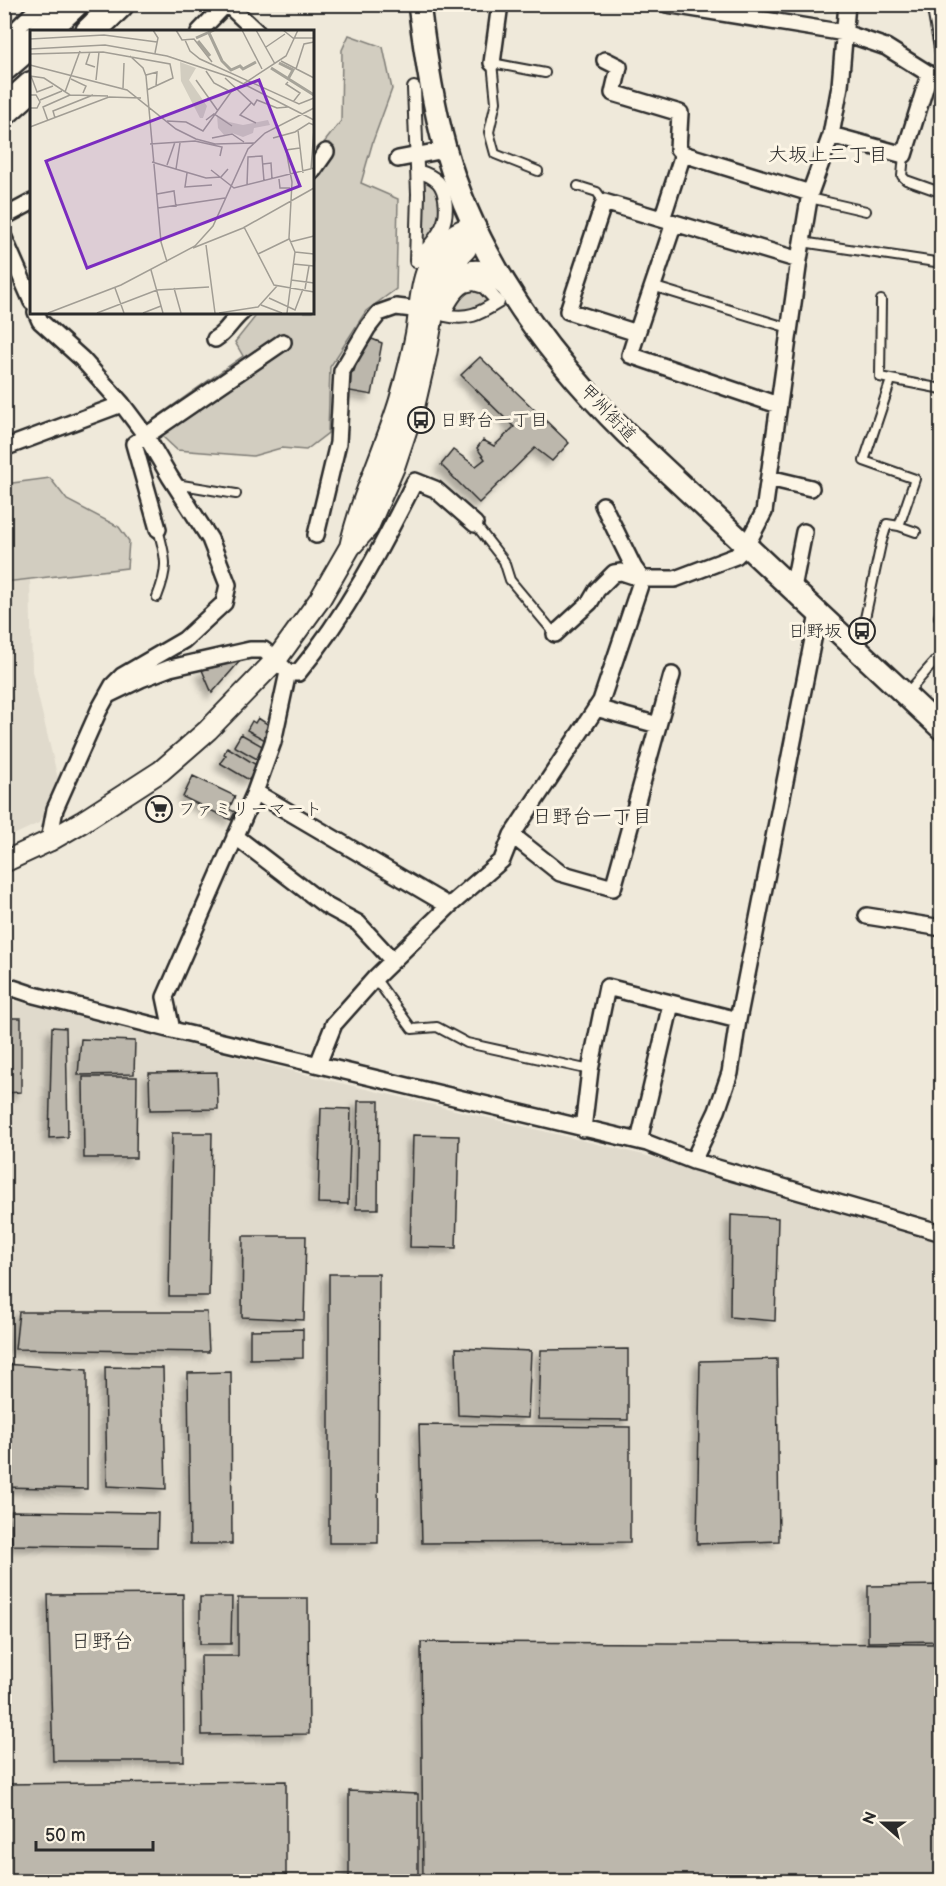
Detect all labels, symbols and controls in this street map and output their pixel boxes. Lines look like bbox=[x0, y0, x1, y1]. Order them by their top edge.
inset map bbox=[30, 30, 314, 314]
district label: 大坂上二丁目 bbox=[768, 143, 888, 167]
street label: 甲州街道 bbox=[575, 380, 641, 446]
bus stop icon: 日野台一丁目 bbox=[406, 405, 436, 435]
place label: 日野台一丁目 bbox=[440, 410, 548, 431]
bus stop icon: 日野坂 bbox=[847, 616, 877, 646]
place label: 日野坂 bbox=[788, 621, 842, 642]
supermarket icon: ファミリーマート bbox=[144, 794, 174, 824]
place label: ファミリーマート bbox=[178, 799, 322, 820]
district label: 日野台一丁目 bbox=[532, 805, 652, 829]
district label: 日野台 bbox=[71, 1629, 134, 1654]
north arrow bbox=[853, 1793, 913, 1853]
text: N bbox=[859, 1809, 881, 1827]
scale bar bbox=[36, 1814, 153, 1852]
text: 50 m bbox=[45, 1825, 86, 1846]

